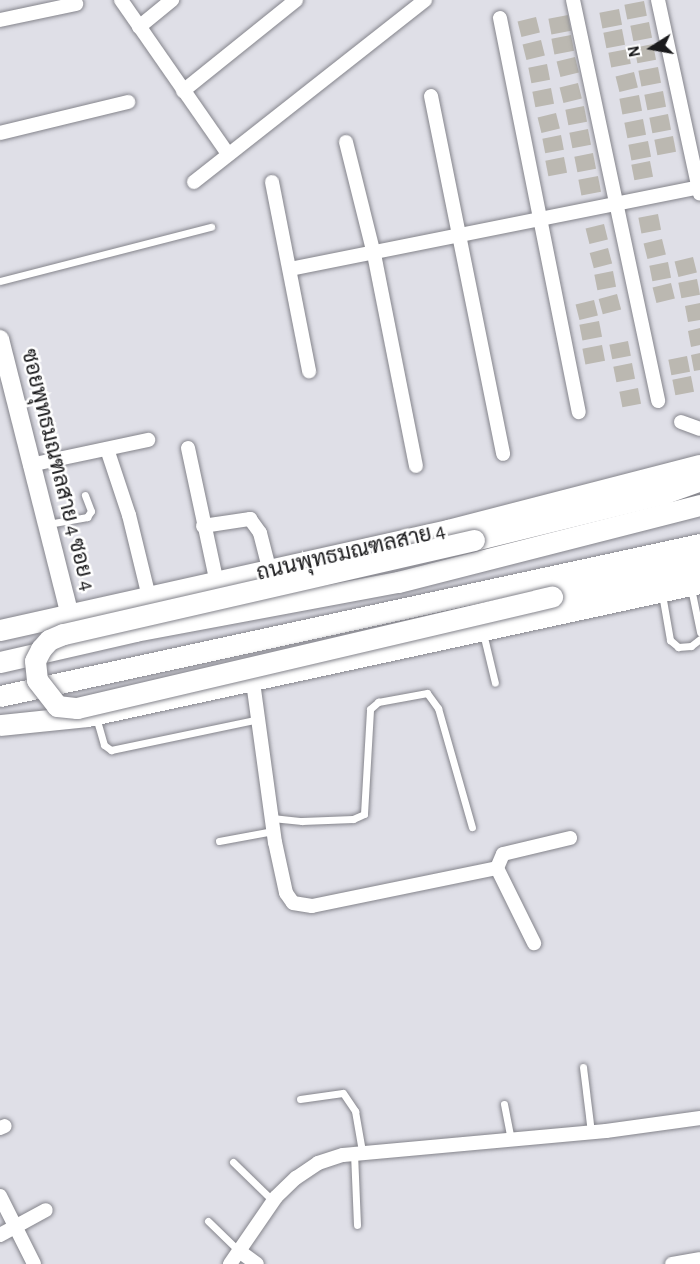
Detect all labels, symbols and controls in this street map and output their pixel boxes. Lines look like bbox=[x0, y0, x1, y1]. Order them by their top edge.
north arrow bbox=[622, 18, 682, 78]
text: N bbox=[625, 44, 643, 58]
street label: ซอยพุทธมณฑลสาย 4 ซอย 4 bbox=[15, 346, 101, 594]
street label: ถนนพุทธมณฑลสาย 4 bbox=[254, 517, 448, 587]

